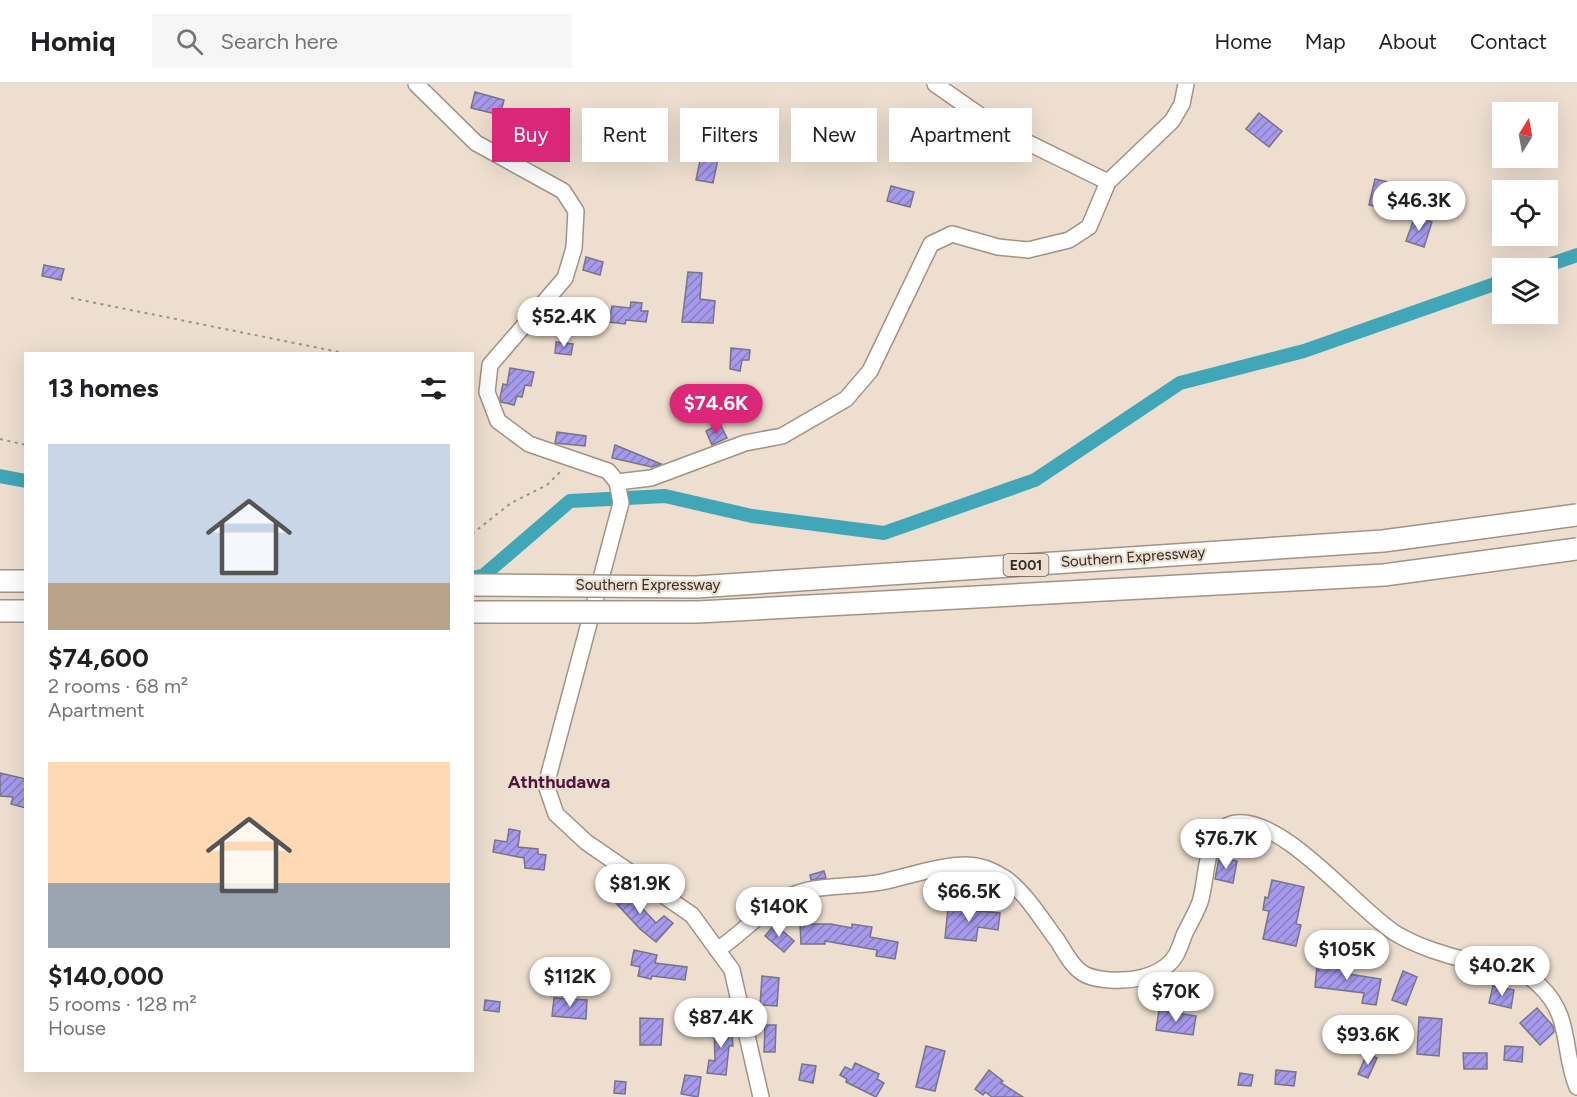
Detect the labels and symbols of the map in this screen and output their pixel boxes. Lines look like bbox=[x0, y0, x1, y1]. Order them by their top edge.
north arrow bbox=[1492, 102, 1558, 168]
pin: $46.3K bbox=[1370, 181, 1468, 232]
pin: $52.4K bbox=[515, 297, 613, 348]
pin: $74.6K bbox=[667, 384, 765, 435]
street label: Southern Expressway bbox=[1060, 543, 1206, 571]
road number: E001 bbox=[1004, 554, 1048, 576]
street label: Southern Expressway bbox=[576, 576, 720, 594]
district label: Aththudawa bbox=[508, 771, 610, 793]
pin: $76.7K bbox=[1177, 819, 1275, 870]
pin: $81.9K bbox=[591, 864, 689, 915]
pin: $66.5K bbox=[920, 872, 1018, 923]
pin: $140K bbox=[737, 887, 821, 938]
pin: $105K bbox=[1305, 930, 1389, 981]
pin: $40.2K bbox=[1453, 946, 1551, 997]
pin: $112K bbox=[528, 957, 612, 1008]
pin: $70K bbox=[1140, 972, 1212, 1023]
pin: $87.4K bbox=[672, 998, 770, 1049]
pin: $93.6K bbox=[1319, 1015, 1417, 1066]

